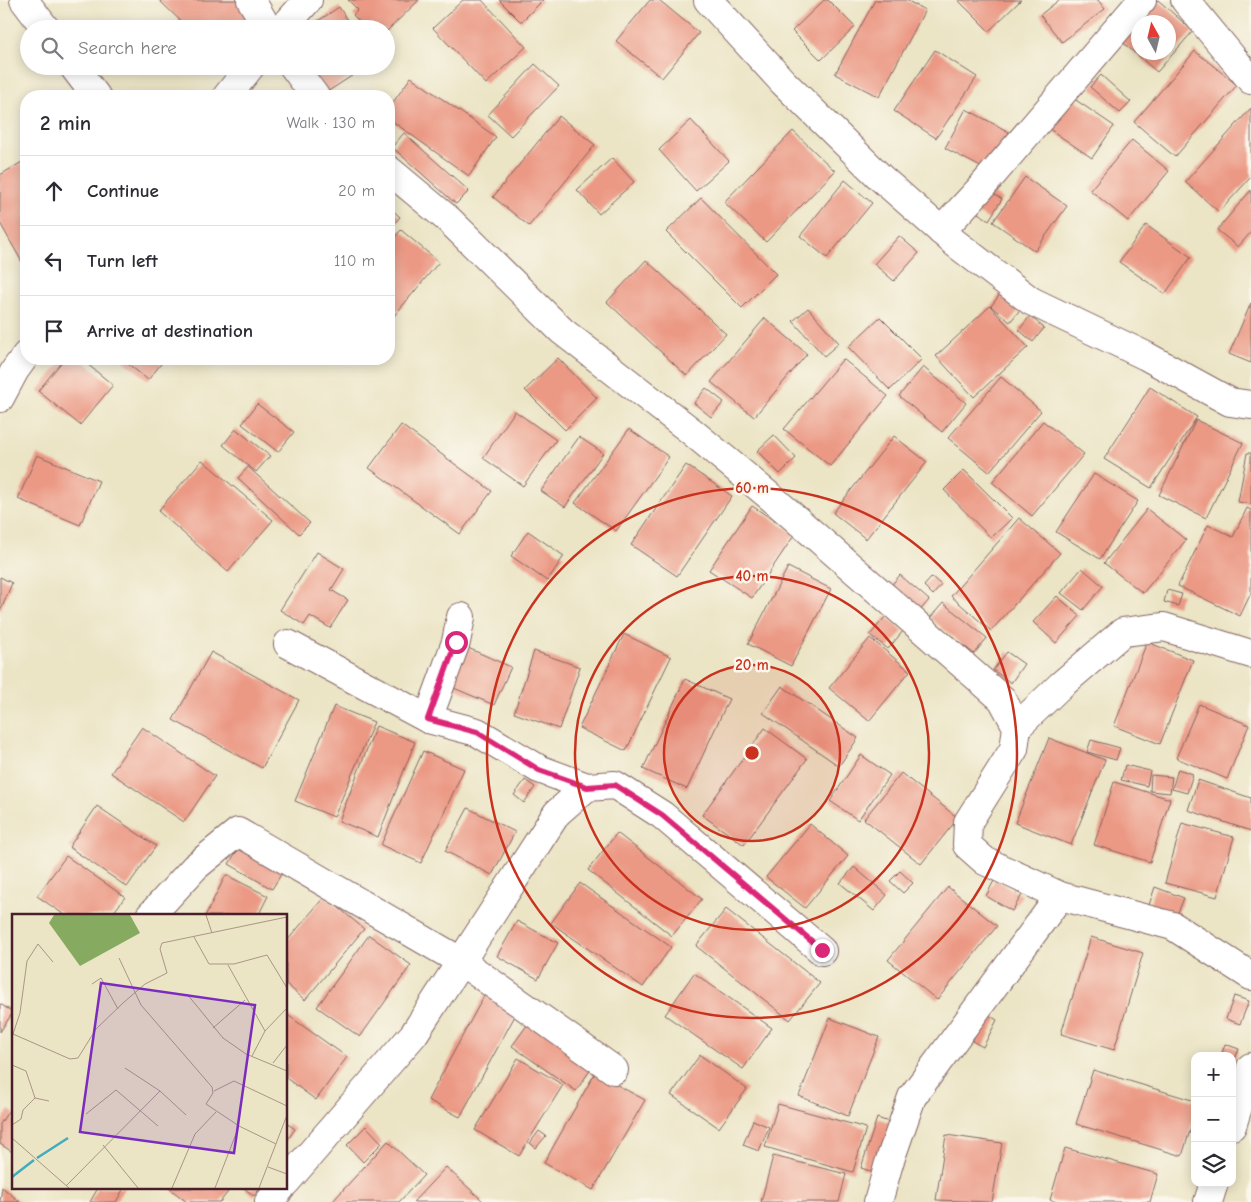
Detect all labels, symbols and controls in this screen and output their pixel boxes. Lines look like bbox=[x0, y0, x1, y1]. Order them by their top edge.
north arrow bbox=[1131, 15, 1176, 60]
search box bbox=[20, 20, 395, 75]
icon: search bbox=[38, 34, 66, 62]
text: Search here bbox=[78, 37, 177, 59]
text: 2 min bbox=[40, 111, 91, 135]
text: Walk · 130 m bbox=[286, 114, 375, 132]
icon: ahead bbox=[40, 177, 68, 205]
text: Continue bbox=[87, 180, 159, 202]
text: 20 m bbox=[338, 182, 375, 200]
icon: left bbox=[40, 247, 68, 275]
text: Turn left bbox=[87, 250, 158, 272]
text: 110 m bbox=[334, 252, 375, 270]
icon: arrive bbox=[40, 317, 68, 345]
text: Arrive at destination bbox=[87, 320, 253, 342]
text: 60 m bbox=[735, 479, 769, 497]
text: 40 m bbox=[736, 567, 769, 585]
route start bbox=[445, 631, 468, 654]
text: 20 m bbox=[735, 656, 769, 674]
centre of rings bbox=[743, 744, 761, 762]
inset map bbox=[12, 914, 288, 1190]
route end bbox=[811, 939, 834, 962]
map controls bbox=[1191, 1052, 1236, 1187]
button: + bbox=[1191, 1052, 1236, 1097]
button: − bbox=[1191, 1097, 1236, 1142]
button: layers bbox=[1191, 1142, 1236, 1187]

